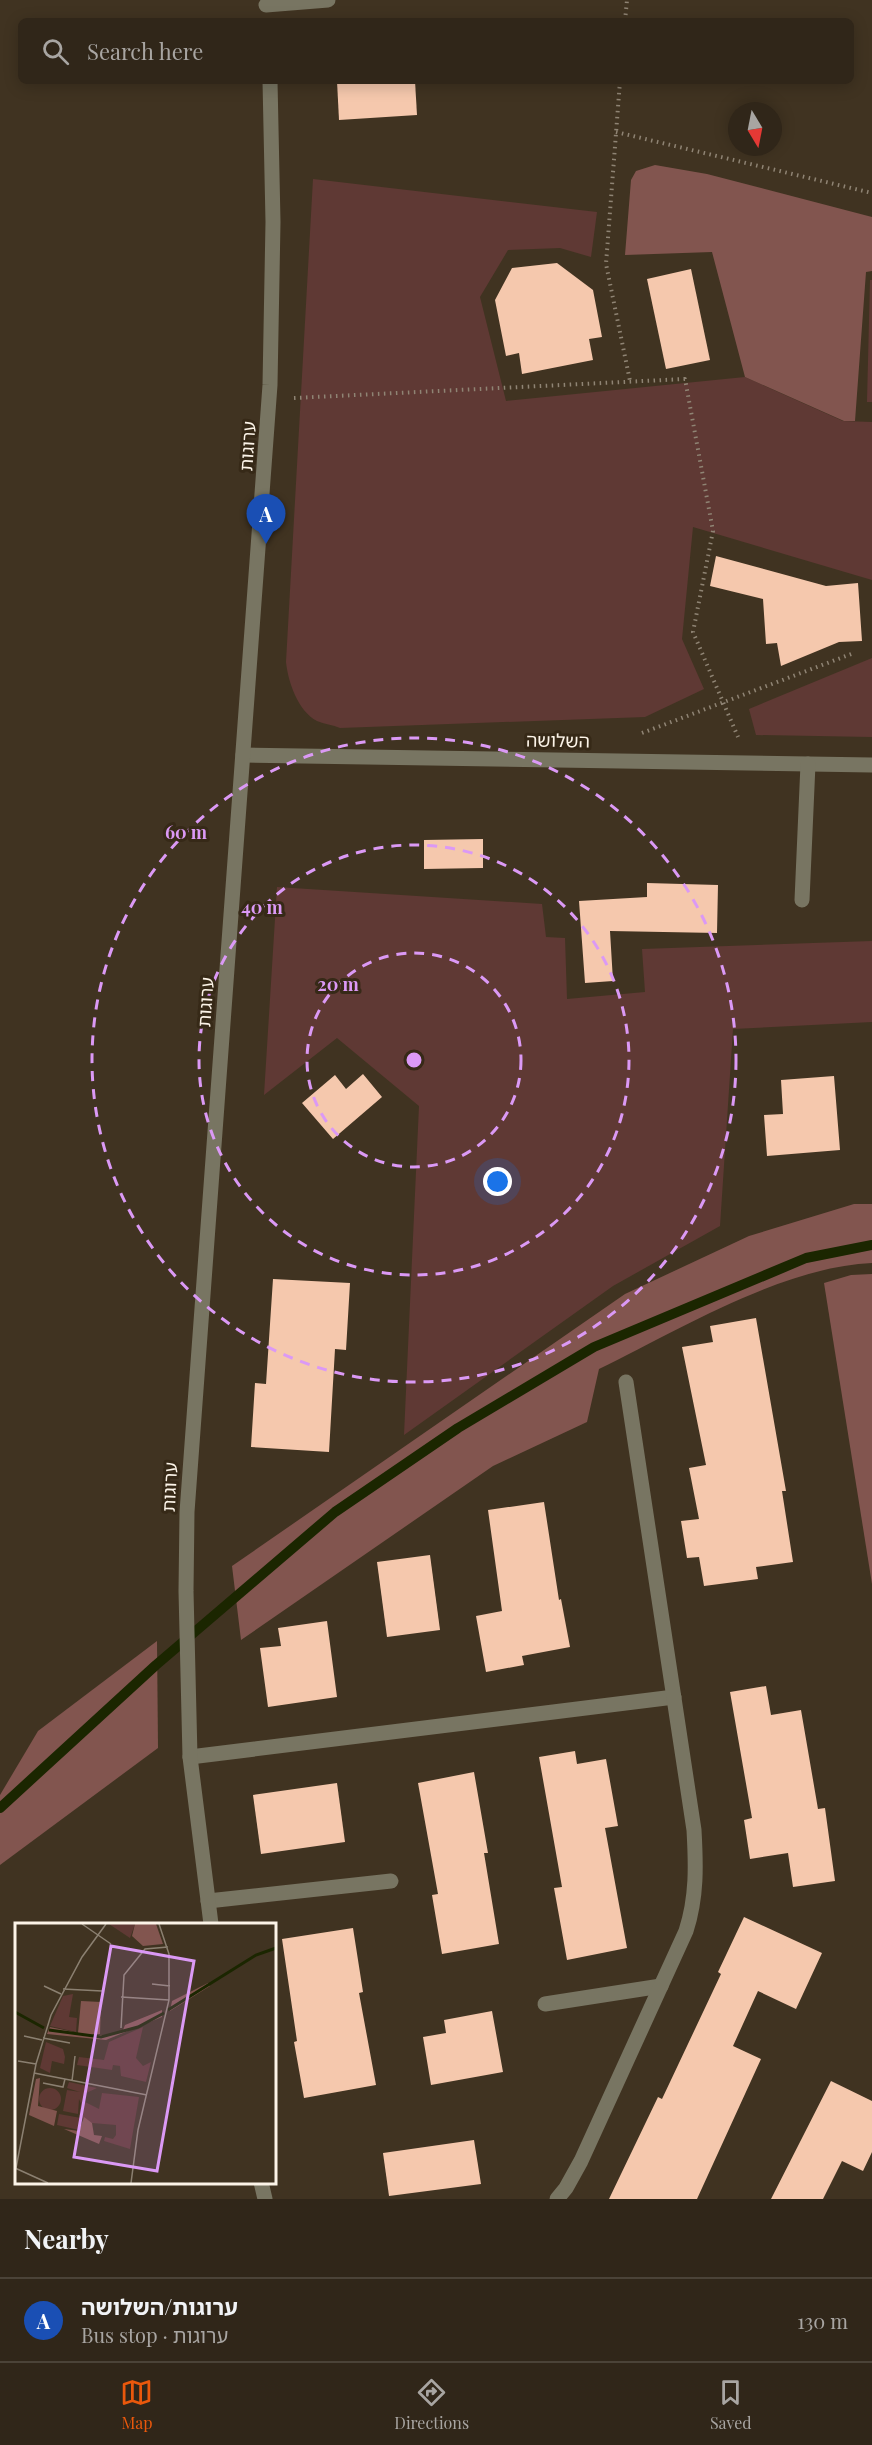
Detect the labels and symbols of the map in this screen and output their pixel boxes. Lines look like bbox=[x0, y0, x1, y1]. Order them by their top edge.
north arrow bbox=[728, 102, 782, 156]
street label: ערוגות bbox=[233, 420, 261, 472]
pin: A bbox=[246, 494, 286, 544]
street label: השלושה bbox=[526, 727, 590, 753]
text: 60 m bbox=[165, 820, 208, 844]
text: 40 m bbox=[241, 895, 284, 919]
text: 20 m bbox=[317, 972, 359, 996]
street label: ערוגות bbox=[191, 976, 219, 1028]
centre of rings bbox=[404, 1050, 424, 1070]
your location bbox=[483, 1167, 512, 1196]
street label: ערוגות bbox=[156, 1461, 182, 1513]
inset map bbox=[15, 1923, 276, 2184]

